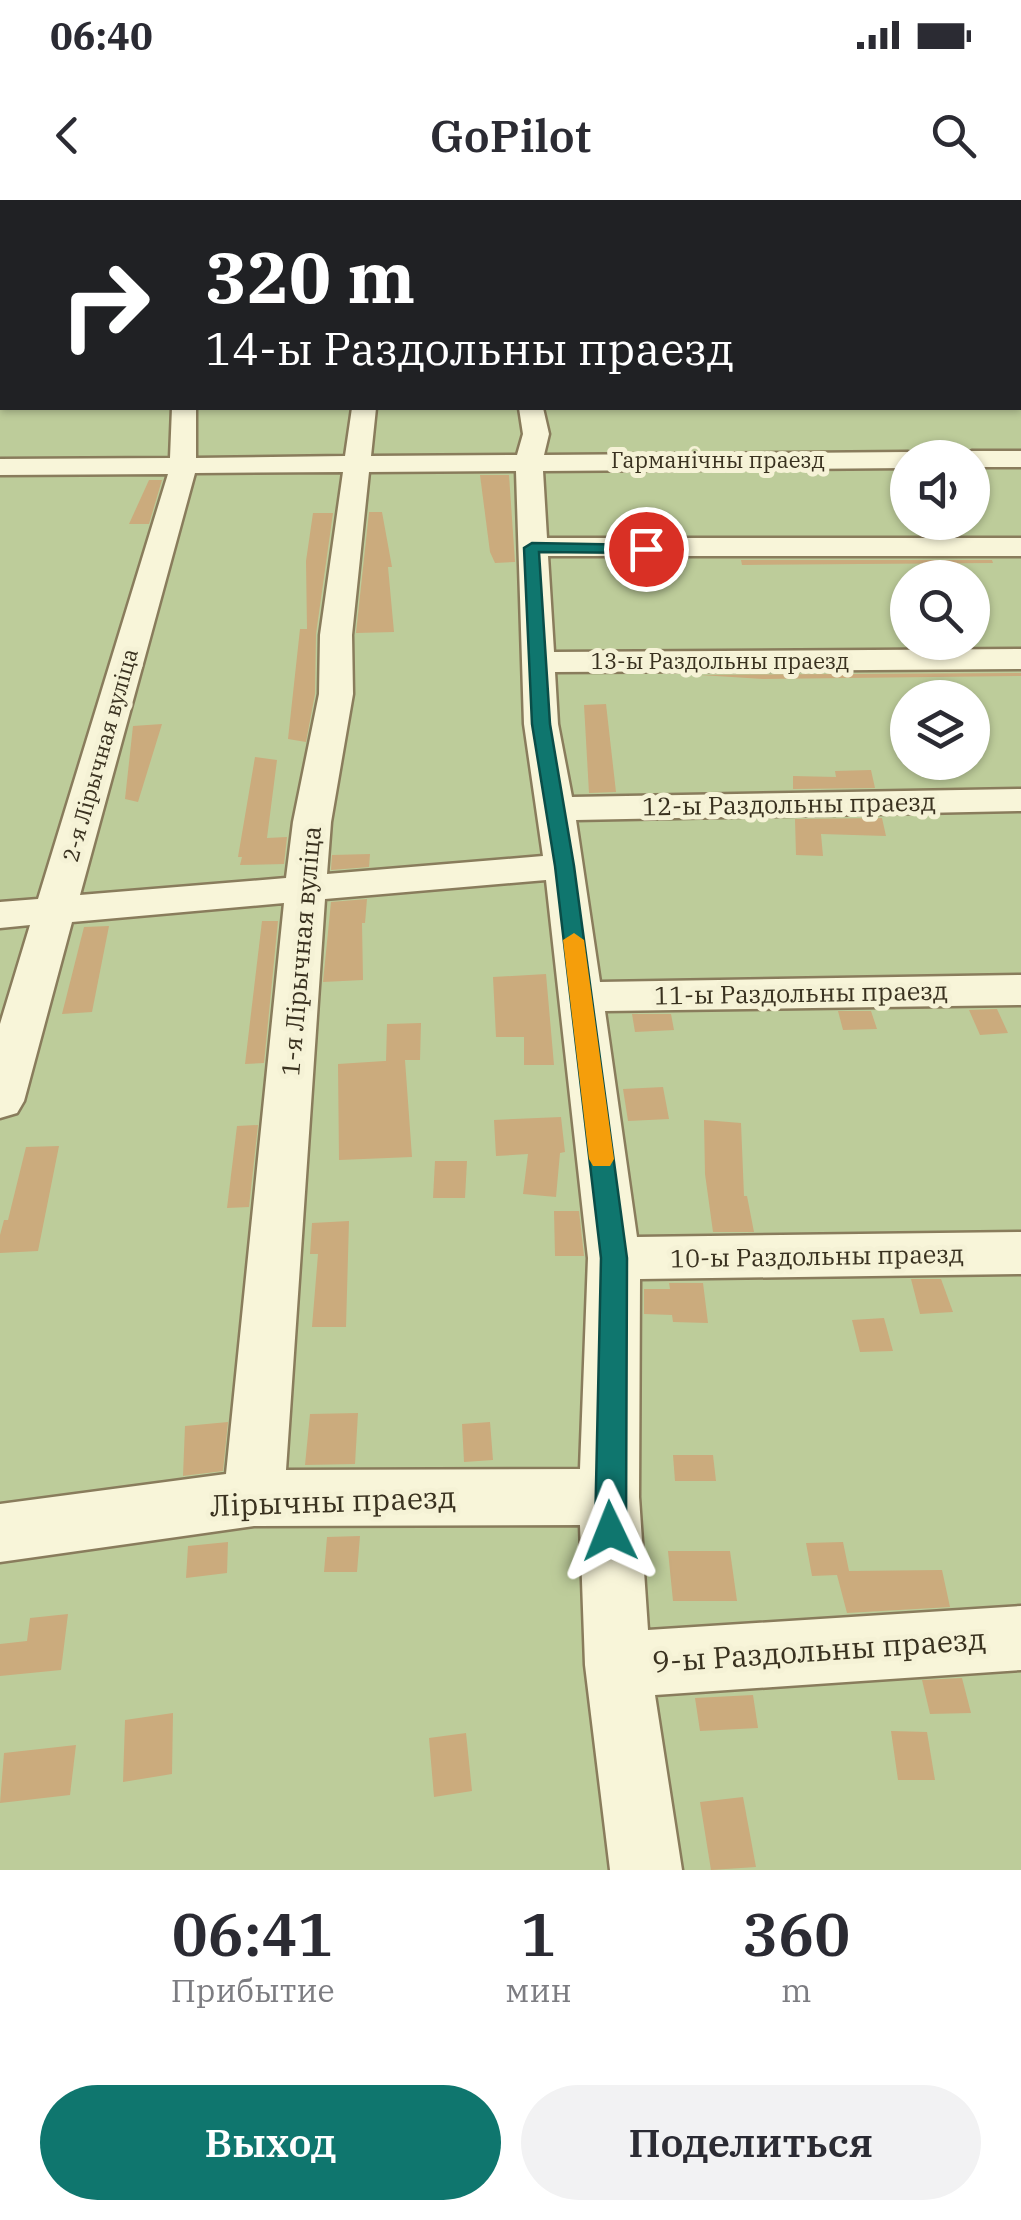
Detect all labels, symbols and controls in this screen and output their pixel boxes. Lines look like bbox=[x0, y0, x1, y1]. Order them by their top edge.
text: 06:40 bbox=[50, 11, 153, 60]
text: GoPilot bbox=[430, 106, 591, 164]
icon: back bbox=[40, 108, 95, 163]
icon: search bbox=[926, 108, 981, 163]
text: 320 m bbox=[205, 231, 415, 322]
icon: right bbox=[40, 240, 170, 370]
text: 14-ы Раздольны праезд bbox=[205, 319, 734, 377]
map controls bbox=[890, 440, 990, 780]
button: sound bbox=[890, 440, 990, 540]
street label: Гарманічны праезд bbox=[611, 445, 825, 474]
pin bbox=[604, 507, 689, 592]
icon: arrive bbox=[619, 522, 674, 577]
button: search bbox=[890, 560, 990, 660]
street label: 2-я Лірычная вуліца bbox=[55, 645, 144, 865]
street label: 13-ы Раздольны праезд bbox=[591, 646, 849, 675]
button: layers bbox=[890, 680, 990, 780]
street label: 12-ы Раздольны праезд bbox=[642, 784, 936, 823]
street label: 1-я Лірычная вуліца bbox=[273, 825, 328, 1077]
street label: 11-ы Раздольны праезд bbox=[654, 973, 948, 1012]
street label: 10-ы Раздольны праезд bbox=[670, 1236, 964, 1275]
street label: Лірычны праезд bbox=[209, 1477, 457, 1524]
position arrow bbox=[558, 1479, 662, 1583]
street label: 9-ы Раздольны праезд bbox=[651, 1618, 987, 1681]
text: 06:41 bbox=[172, 1894, 334, 1973]
text: 1 bbox=[521, 1894, 557, 1973]
text: 360 bbox=[742, 1894, 850, 1973]
text: Прибытие bbox=[171, 1969, 335, 2011]
text: мин bbox=[505, 1969, 572, 2011]
text: m bbox=[781, 1969, 812, 2011]
button: Выход bbox=[40, 2085, 501, 2200]
button: Поделиться bbox=[521, 2085, 981, 2200]

